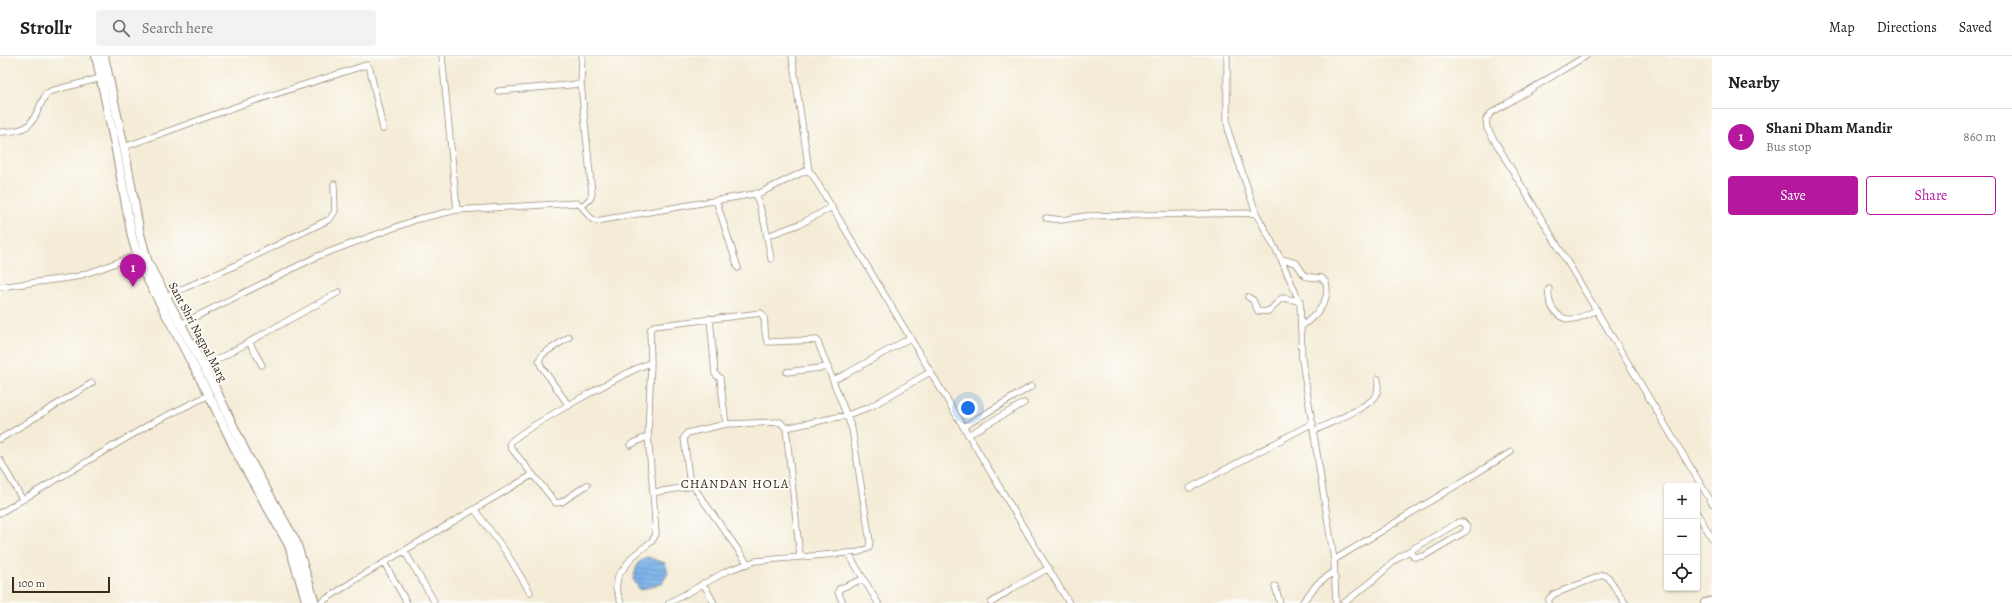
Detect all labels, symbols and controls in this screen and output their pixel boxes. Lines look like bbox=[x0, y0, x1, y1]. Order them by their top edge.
search box bbox=[96, 10, 376, 46]
text: Strollr bbox=[20, 15, 72, 41]
icon: search bbox=[110, 17, 132, 39]
text: Search here bbox=[142, 18, 213, 38]
text: Map bbox=[1829, 18, 1855, 37]
text: Directions bbox=[1877, 18, 1937, 37]
text: Saved bbox=[1959, 18, 1992, 37]
text: Nearby bbox=[1728, 71, 1779, 94]
text: Shani Dham Mandir bbox=[1766, 118, 1893, 138]
text: 1 bbox=[1739, 128, 1743, 145]
text: 860 m bbox=[1963, 128, 1996, 145]
text: Bus stop bbox=[1766, 138, 1811, 155]
button: Save bbox=[1728, 176, 1858, 215]
button: Share bbox=[1866, 176, 1996, 215]
pin: 1 bbox=[120, 254, 146, 287]
street label: Sant Shri Nagpal Marg bbox=[165, 279, 231, 385]
your location bbox=[958, 398, 978, 418]
district label: CHANDAN HOLA bbox=[681, 475, 789, 492]
map controls bbox=[1664, 483, 1700, 591]
button: + bbox=[1664, 483, 1700, 519]
button: − bbox=[1664, 519, 1700, 555]
button: locate bbox=[1664, 555, 1700, 591]
scale bar bbox=[12, 575, 110, 594]
text: 100 m bbox=[18, 576, 45, 591]

